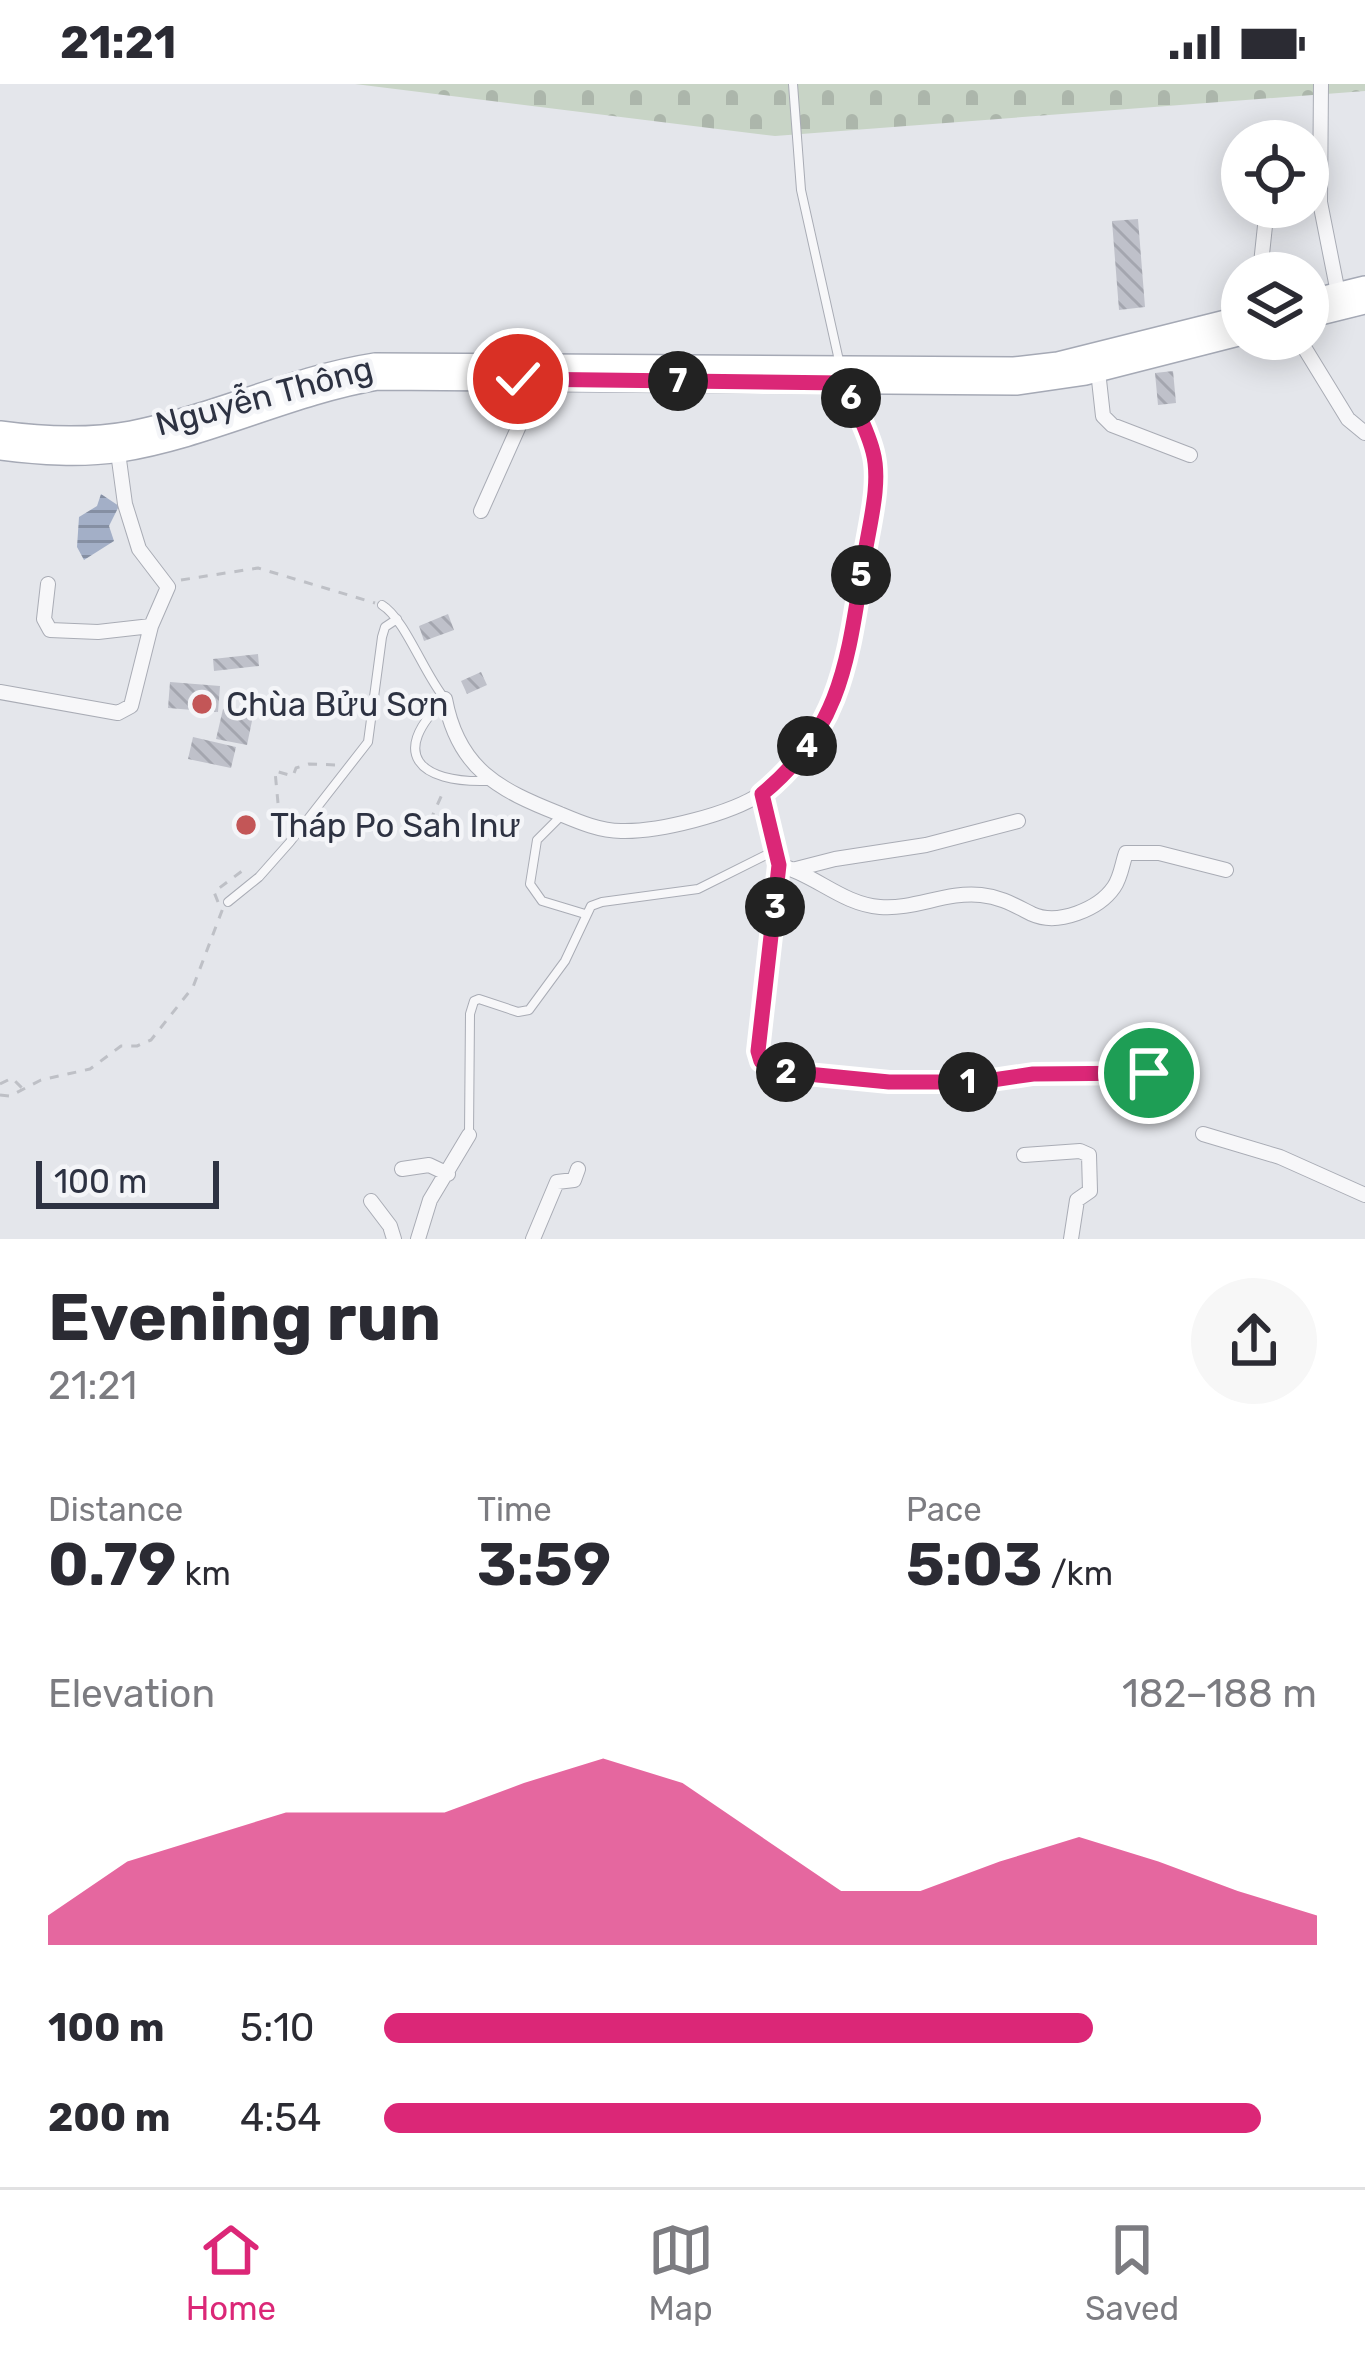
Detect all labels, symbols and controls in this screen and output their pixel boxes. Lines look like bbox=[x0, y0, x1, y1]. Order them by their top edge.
text: 21:21 bbox=[60, 16, 176, 69]
map controls bbox=[1221, 120, 1329, 360]
button: locate bbox=[1221, 120, 1329, 228]
button: layers bbox=[1221, 252, 1329, 360]
pin bbox=[467, 328, 569, 430]
icon: check bbox=[485, 346, 551, 412]
street label: Nguyễn Thông bbox=[151, 348, 377, 444]
pin: 7 bbox=[648, 351, 708, 411]
text: 7 bbox=[669, 361, 687, 400]
pin: 6 bbox=[821, 368, 881, 428]
text: 6 bbox=[840, 378, 862, 417]
pin: 5 bbox=[831, 545, 891, 605]
text: 5 bbox=[850, 555, 872, 594]
place label: Chùa Bửu Sơn bbox=[226, 685, 449, 724]
marker: Chùa Bửu Sơn bbox=[189, 691, 215, 717]
pin: 4 bbox=[777, 716, 837, 776]
text: 4 bbox=[796, 726, 818, 765]
place label: Tháp Po Sah Inư bbox=[270, 806, 521, 845]
marker: Tháp Po Sah Inư bbox=[233, 812, 259, 838]
pin: 3 bbox=[745, 877, 805, 937]
text: 3 bbox=[764, 887, 786, 926]
pin bbox=[1098, 1022, 1200, 1124]
icon: arrive bbox=[1116, 1040, 1182, 1106]
pin: 2 bbox=[756, 1042, 816, 1102]
text: 2 bbox=[775, 1052, 797, 1091]
pin: 1 bbox=[938, 1052, 998, 1112]
text: 1 bbox=[960, 1062, 976, 1101]
scale bar bbox=[36, 1155, 219, 1208]
text: 100 m bbox=[54, 1162, 147, 1201]
text: Evening run bbox=[48, 1278, 441, 1357]
button: share bbox=[1191, 1278, 1317, 1404]
text: 21:21 bbox=[48, 1363, 137, 1409]
text: Distance bbox=[48, 1490, 183, 1529]
text: Time bbox=[477, 1490, 552, 1529]
text: Pace bbox=[906, 1490, 982, 1529]
text: 0.79 bbox=[48, 1529, 176, 1600]
text: 3:59 bbox=[477, 1529, 611, 1600]
text: 5:03 bbox=[906, 1529, 1043, 1600]
text: km bbox=[176, 1554, 231, 1593]
text: /km bbox=[1043, 1554, 1113, 1593]
text: Elevation bbox=[48, 1671, 215, 1717]
text: 182–188 m bbox=[1122, 1671, 1317, 1717]
text: 100 m bbox=[48, 2005, 164, 2051]
text: 5:10 bbox=[240, 2005, 315, 2051]
text: 200 m bbox=[48, 2095, 170, 2141]
text: 4:54 bbox=[240, 2095, 322, 2141]
tab: Home bbox=[186, 2217, 276, 2328]
tab: Map bbox=[648, 2217, 714, 2328]
tab: Saved bbox=[1085, 2217, 1179, 2328]

